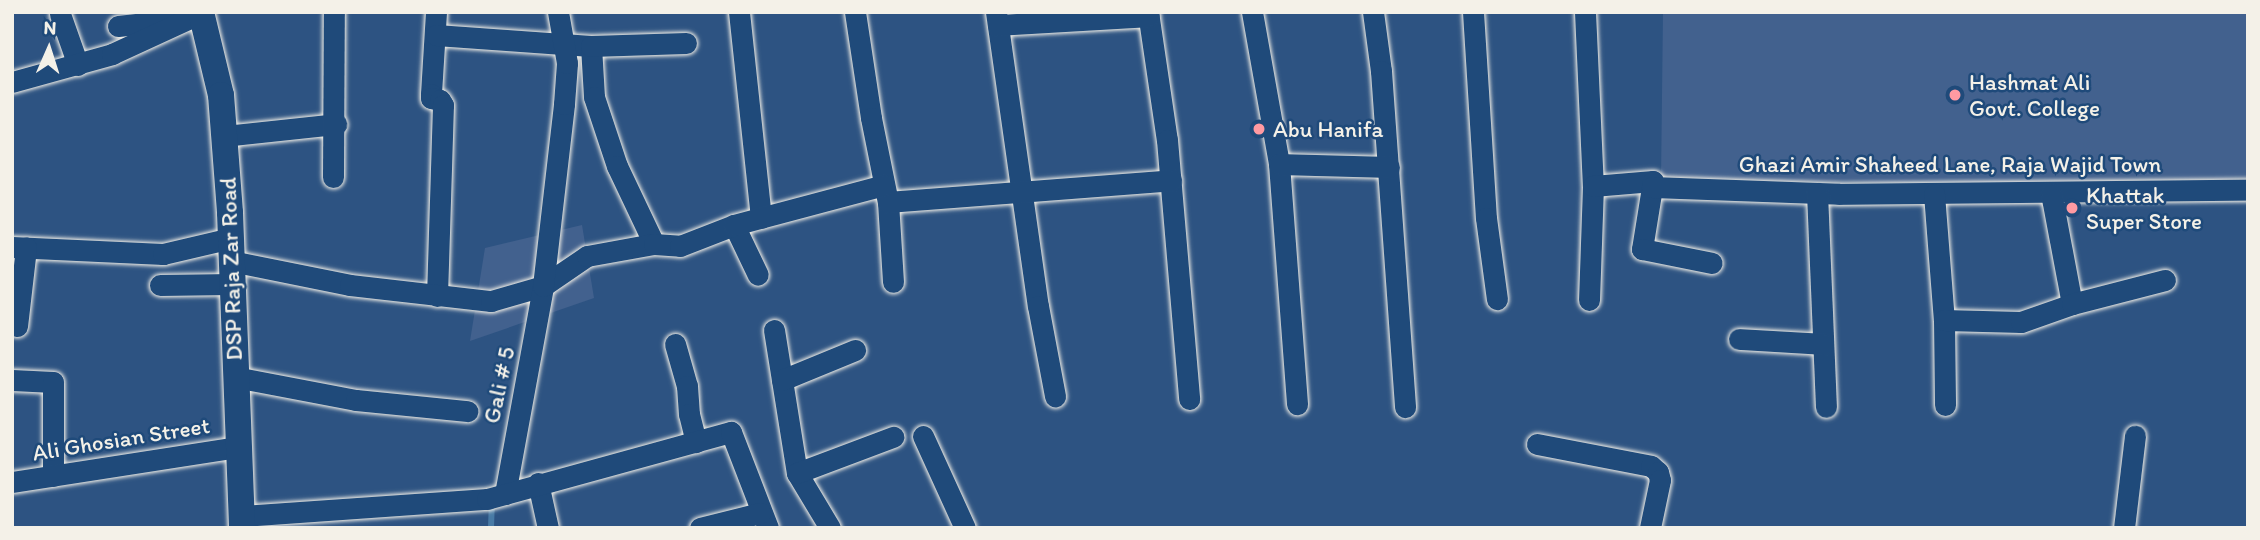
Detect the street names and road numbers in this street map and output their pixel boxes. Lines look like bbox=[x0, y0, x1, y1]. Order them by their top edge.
street label: Ghazi Amir Shaheed Lane, Raja Wajid Town bbox=[1740, 150, 2160, 178]
street label: DSP Raja Zar Road bbox=[214, 177, 248, 361]
street label: Gali # 5 bbox=[477, 344, 521, 426]
street label: Ali Ghosian Street bbox=[30, 411, 212, 467]

